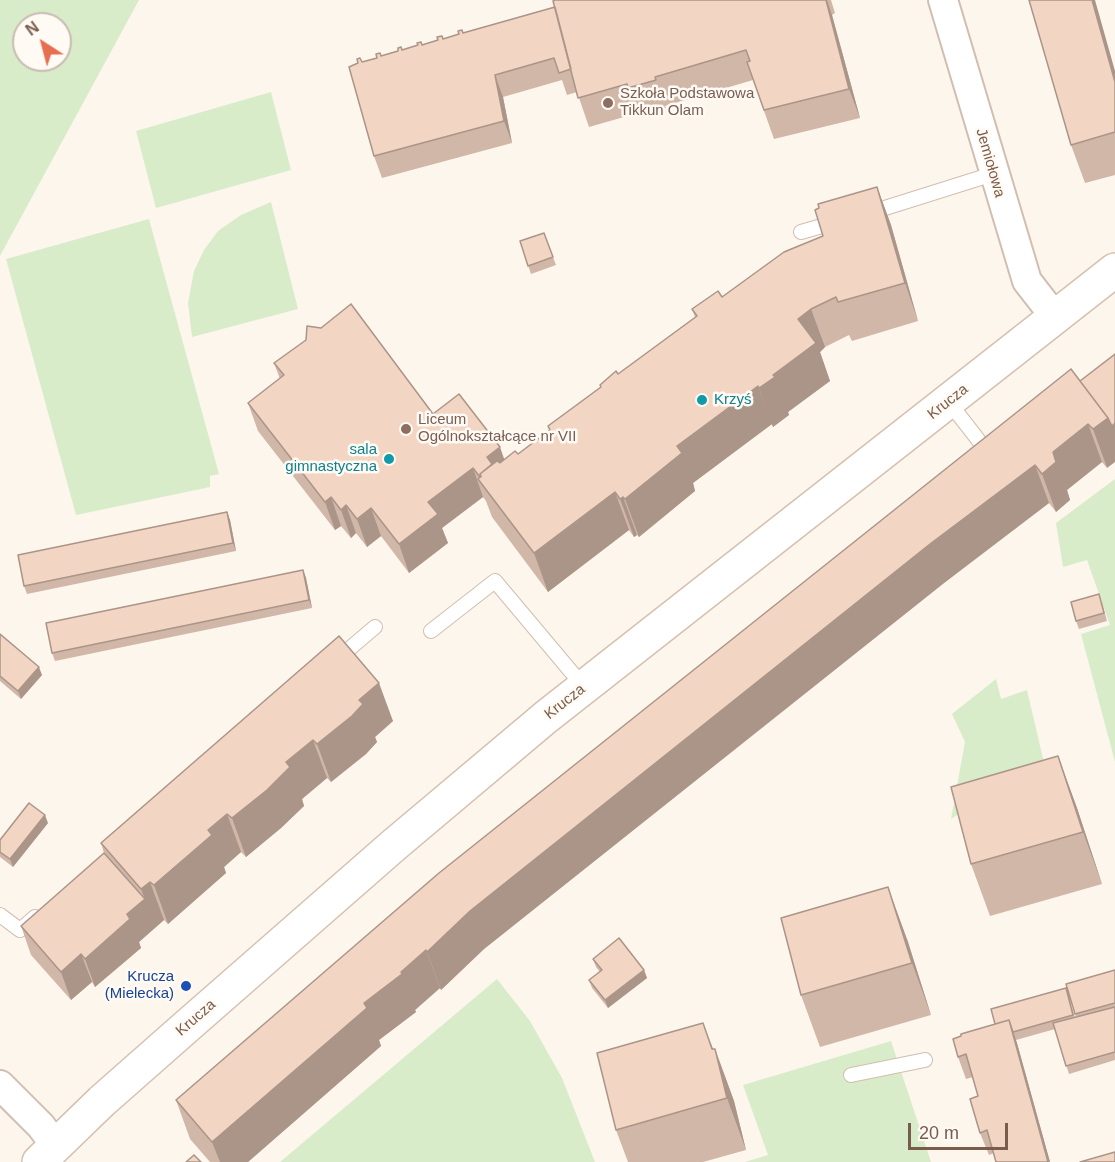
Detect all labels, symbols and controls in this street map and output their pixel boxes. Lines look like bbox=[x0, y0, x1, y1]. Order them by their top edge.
north arrow bbox=[12, 12, 72, 72]
text: N bbox=[23, 18, 42, 39]
place label: Szkoła Podstawowa Tikkun Olam bbox=[620, 85, 754, 120]
marker: Szkoła Podstawowa Tikkun Olam bbox=[601, 96, 615, 110]
street label: Jemiołowa bbox=[972, 126, 1008, 200]
street label: Krucza bbox=[924, 381, 972, 423]
place label: Krzyś bbox=[714, 391, 752, 409]
marker: Krzyś bbox=[695, 393, 709, 407]
place label: Liceum Ogólnokształcące nr VII bbox=[418, 411, 576, 446]
marker: Liceum Ogólnokształcące nr VII bbox=[399, 422, 413, 436]
place label: sala gimnastyczna bbox=[285, 441, 377, 476]
marker: sala gimnastyczna bbox=[382, 452, 396, 466]
street label: Krucza bbox=[541, 681, 589, 723]
place label: Krucza (Mielecka) bbox=[105, 968, 174, 1003]
marker: Krucza (Mielecka) bbox=[179, 979, 193, 993]
street label: Krucza bbox=[172, 996, 220, 1040]
scale bar bbox=[911, 1111, 1012, 1149]
text: 20 m bbox=[919, 1123, 959, 1143]

